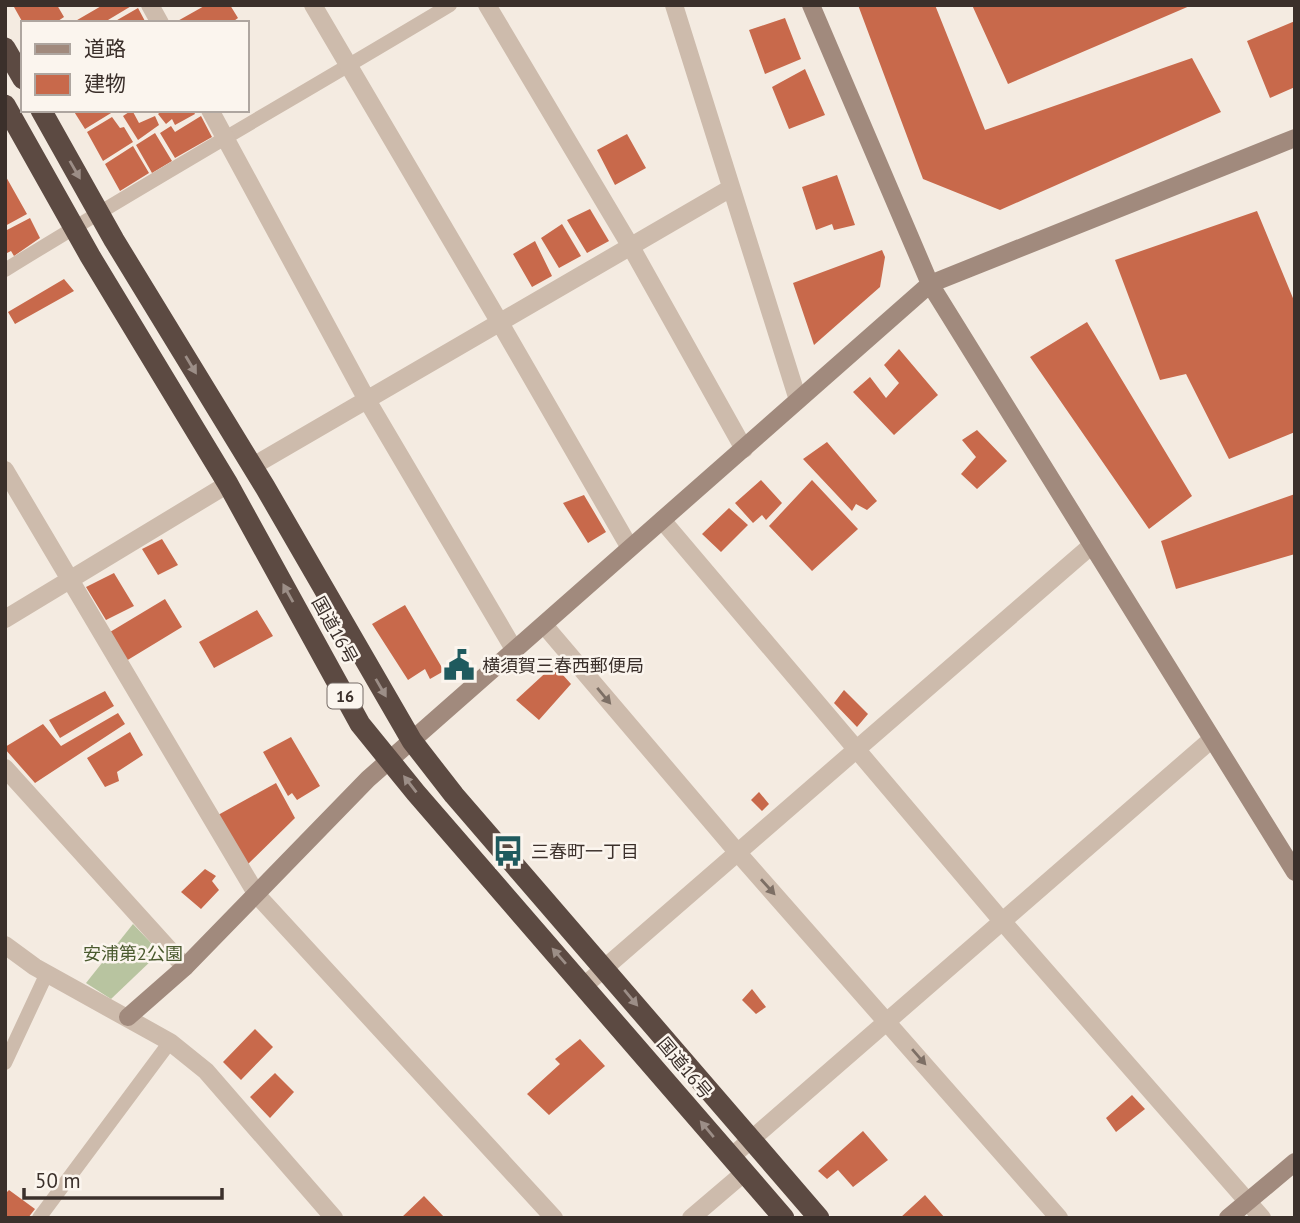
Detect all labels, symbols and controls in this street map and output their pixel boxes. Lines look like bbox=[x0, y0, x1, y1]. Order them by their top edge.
legend bbox=[21, 21, 248, 112]
text: 道路 bbox=[84, 35, 126, 62]
text: 建物 bbox=[84, 70, 126, 97]
one-way arrow bbox=[69, 160, 81, 179]
one-way arrow bbox=[184, 356, 197, 375]
one-way arrow bbox=[282, 584, 294, 603]
street label: 国道16号 bbox=[307, 592, 363, 668]
public building icon: 横須賀三春西郵便局 bbox=[442, 648, 476, 682]
place label: 横須賀三春西郵便局 bbox=[482, 654, 644, 677]
one-way arrow bbox=[375, 678, 387, 697]
road number: 16 bbox=[328, 684, 362, 708]
one-way arrow bbox=[596, 687, 611, 704]
one-way arrow bbox=[403, 776, 418, 793]
bus stop icon: 三春町一丁目 bbox=[491, 834, 525, 868]
place label: 三春町一丁目 bbox=[531, 840, 639, 863]
one-way arrow bbox=[760, 878, 776, 896]
park label: 安浦第2公園 bbox=[83, 942, 183, 965]
one-way arrow bbox=[551, 947, 567, 965]
one-way arrow bbox=[623, 989, 638, 1006]
street label: 国道16号 bbox=[653, 1032, 717, 1104]
one-way arrow bbox=[911, 1048, 927, 1066]
one-way arrow bbox=[699, 1120, 715, 1138]
scale bar bbox=[24, 1156, 222, 1200]
text: 50 m bbox=[35, 1167, 81, 1194]

